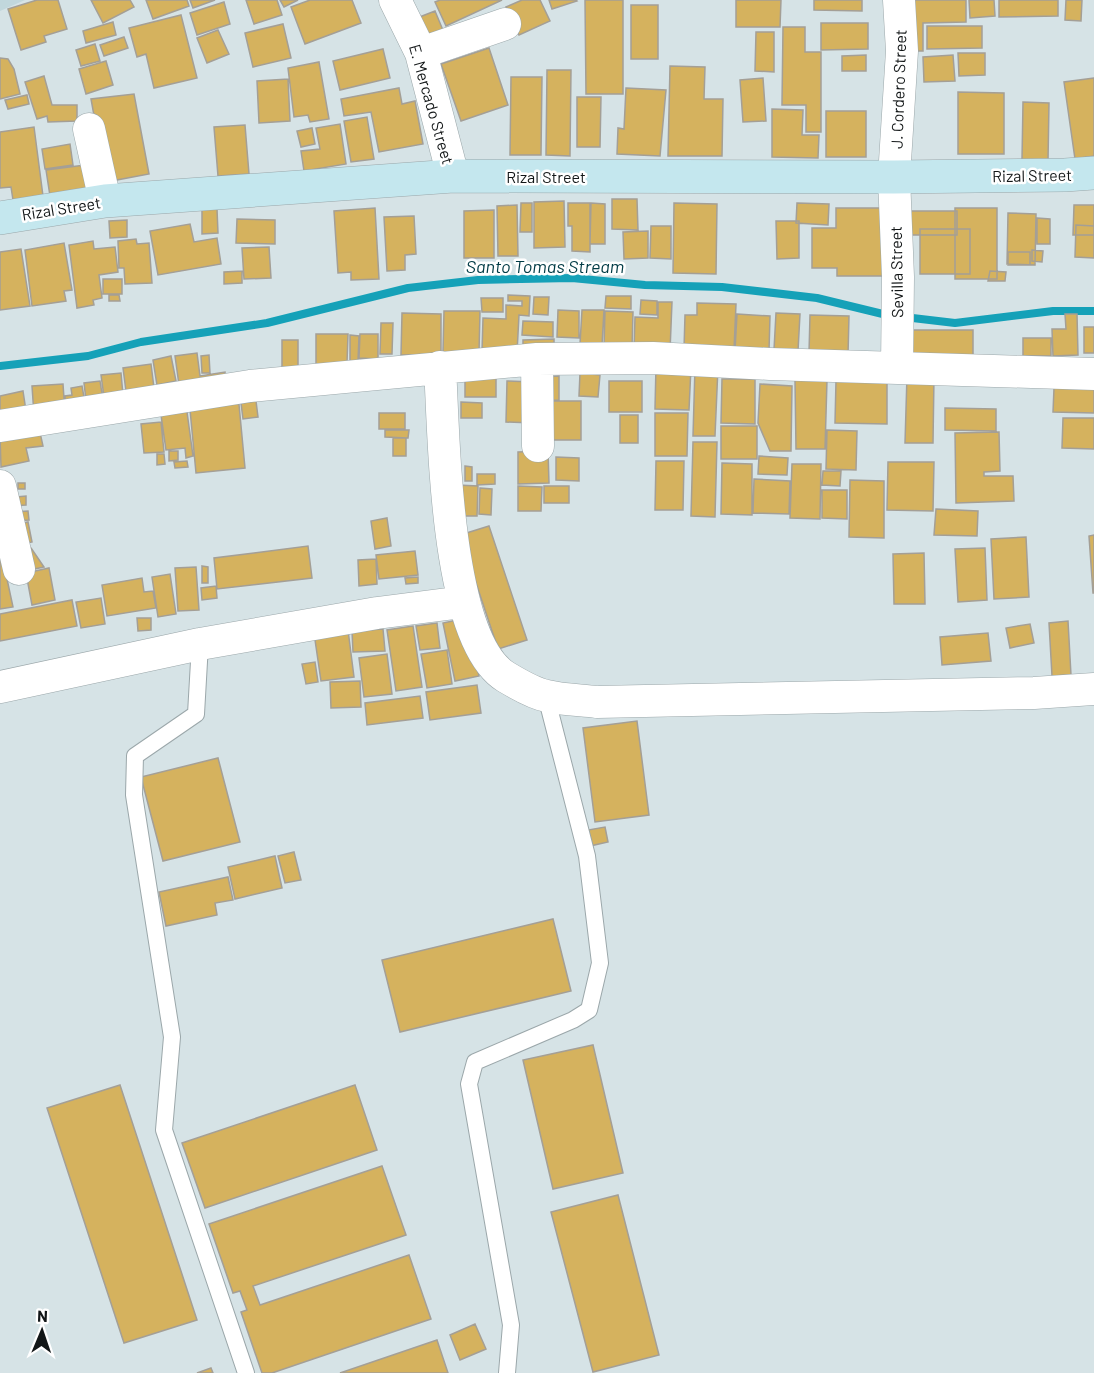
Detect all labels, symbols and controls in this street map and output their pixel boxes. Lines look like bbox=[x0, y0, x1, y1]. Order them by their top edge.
street label: J. Cordero Street bbox=[886, 29, 910, 149]
street label: E. Mercado Street bbox=[406, 42, 458, 166]
street label: Rizal Street bbox=[992, 165, 1072, 185]
street label: Rizal Street bbox=[506, 167, 586, 186]
street label: Rizal Street bbox=[20, 192, 102, 224]
street label: Sevilla Street bbox=[886, 226, 906, 318]
water label: Santo Tomas Stream bbox=[466, 255, 624, 277]
north arrow bbox=[12, 1301, 72, 1361]
text: N bbox=[37, 1306, 48, 1325]

